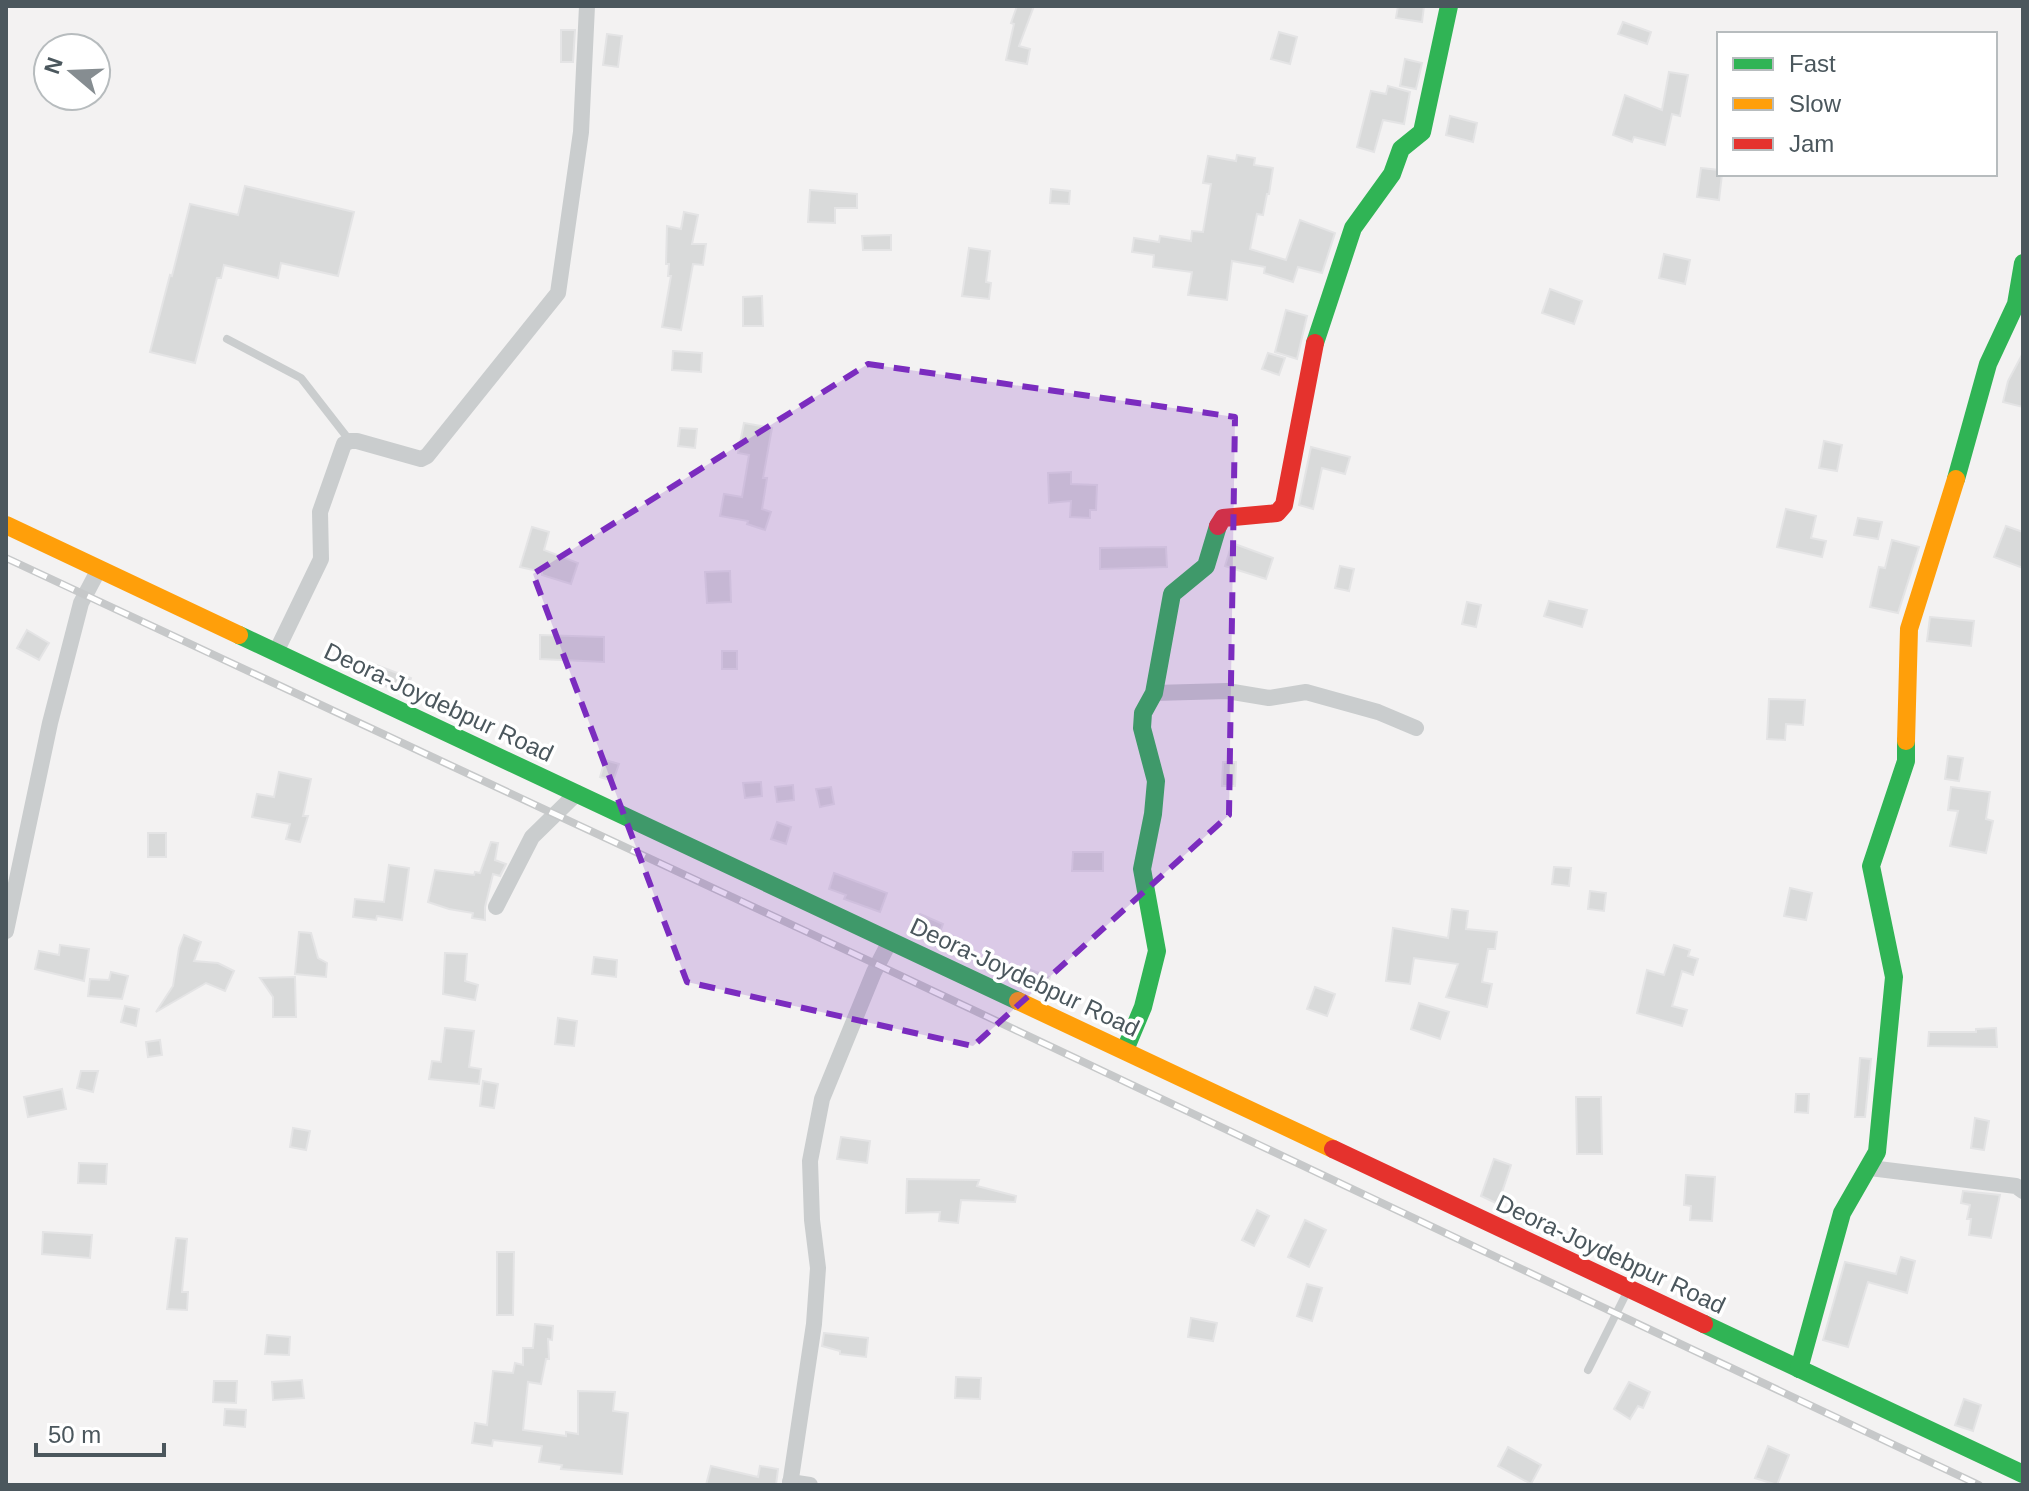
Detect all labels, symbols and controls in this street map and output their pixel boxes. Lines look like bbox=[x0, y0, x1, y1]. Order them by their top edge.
north arrow bbox=[32, 32, 112, 112]
legend bbox=[1717, 32, 1997, 176]
text: Fast bbox=[1789, 50, 1836, 77]
text: N bbox=[39, 54, 68, 77]
text: Slow bbox=[1789, 90, 1842, 117]
text: Jam bbox=[1789, 130, 1834, 157]
street label: Deora-Joydebpur Road bbox=[320, 637, 558, 767]
street label: Deora-Joydebpur Road bbox=[906, 912, 1144, 1042]
street label: Deora-Joydebpur Road bbox=[1492, 1189, 1730, 1319]
scale bar bbox=[36, 1407, 164, 1457]
text: 50 m bbox=[48, 1421, 101, 1448]

